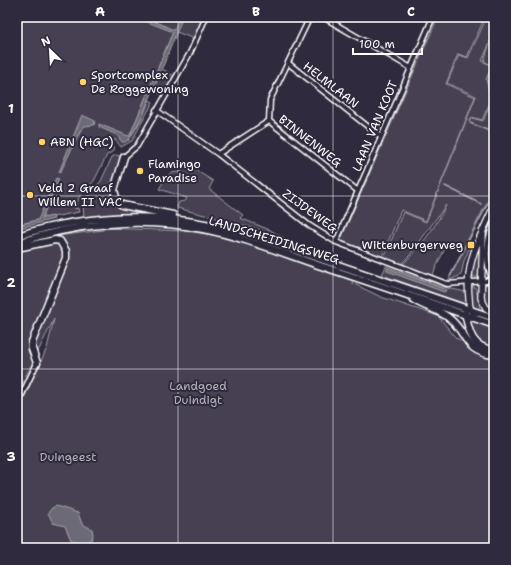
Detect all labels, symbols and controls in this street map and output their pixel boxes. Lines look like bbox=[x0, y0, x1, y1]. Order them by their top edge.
text: A bbox=[95, 3, 105, 20]
text: B bbox=[252, 3, 260, 20]
text: C bbox=[407, 3, 415, 20]
north arrow bbox=[30, 30, 70, 70]
scale bar bbox=[353, 30, 422, 56]
text: N bbox=[39, 33, 53, 50]
text: 100 m bbox=[359, 36, 395, 52]
street label: HELMLAAN bbox=[300, 58, 362, 112]
place label: Sportcomplex De Roggewoning bbox=[91, 67, 189, 97]
marker: Sportcomplex De Roggewoning bbox=[78, 77, 88, 87]
street label: LAAN VAN KOOT bbox=[349, 77, 402, 174]
text: 1 bbox=[8, 100, 14, 117]
street label: BINNENWEG bbox=[275, 111, 345, 171]
place label: ABN (HGC) bbox=[50, 134, 113, 150]
marker: ABN (HGC) bbox=[37, 137, 47, 147]
place label: Flamingo Paradise bbox=[148, 156, 201, 186]
marker: Flamingo Paradise bbox=[135, 166, 145, 176]
place label: Veld 2 Graaf Willem II VAC bbox=[38, 180, 122, 210]
street label: ZIJDEWEG bbox=[279, 186, 341, 236]
marker: Veld 2 Graaf Willem II VAC bbox=[25, 190, 35, 200]
street label: LANDSCHEIDINGSWEG bbox=[207, 213, 341, 267]
place label: Wittenburgerweg bbox=[362, 237, 463, 253]
marker: Wittenburgerweg bbox=[466, 240, 476, 250]
text: 2 bbox=[6, 274, 16, 291]
park label: Landgoed Duindigt bbox=[169, 378, 227, 408]
text: 3 bbox=[6, 448, 16, 465]
park label: Duingeest bbox=[40, 449, 96, 465]

